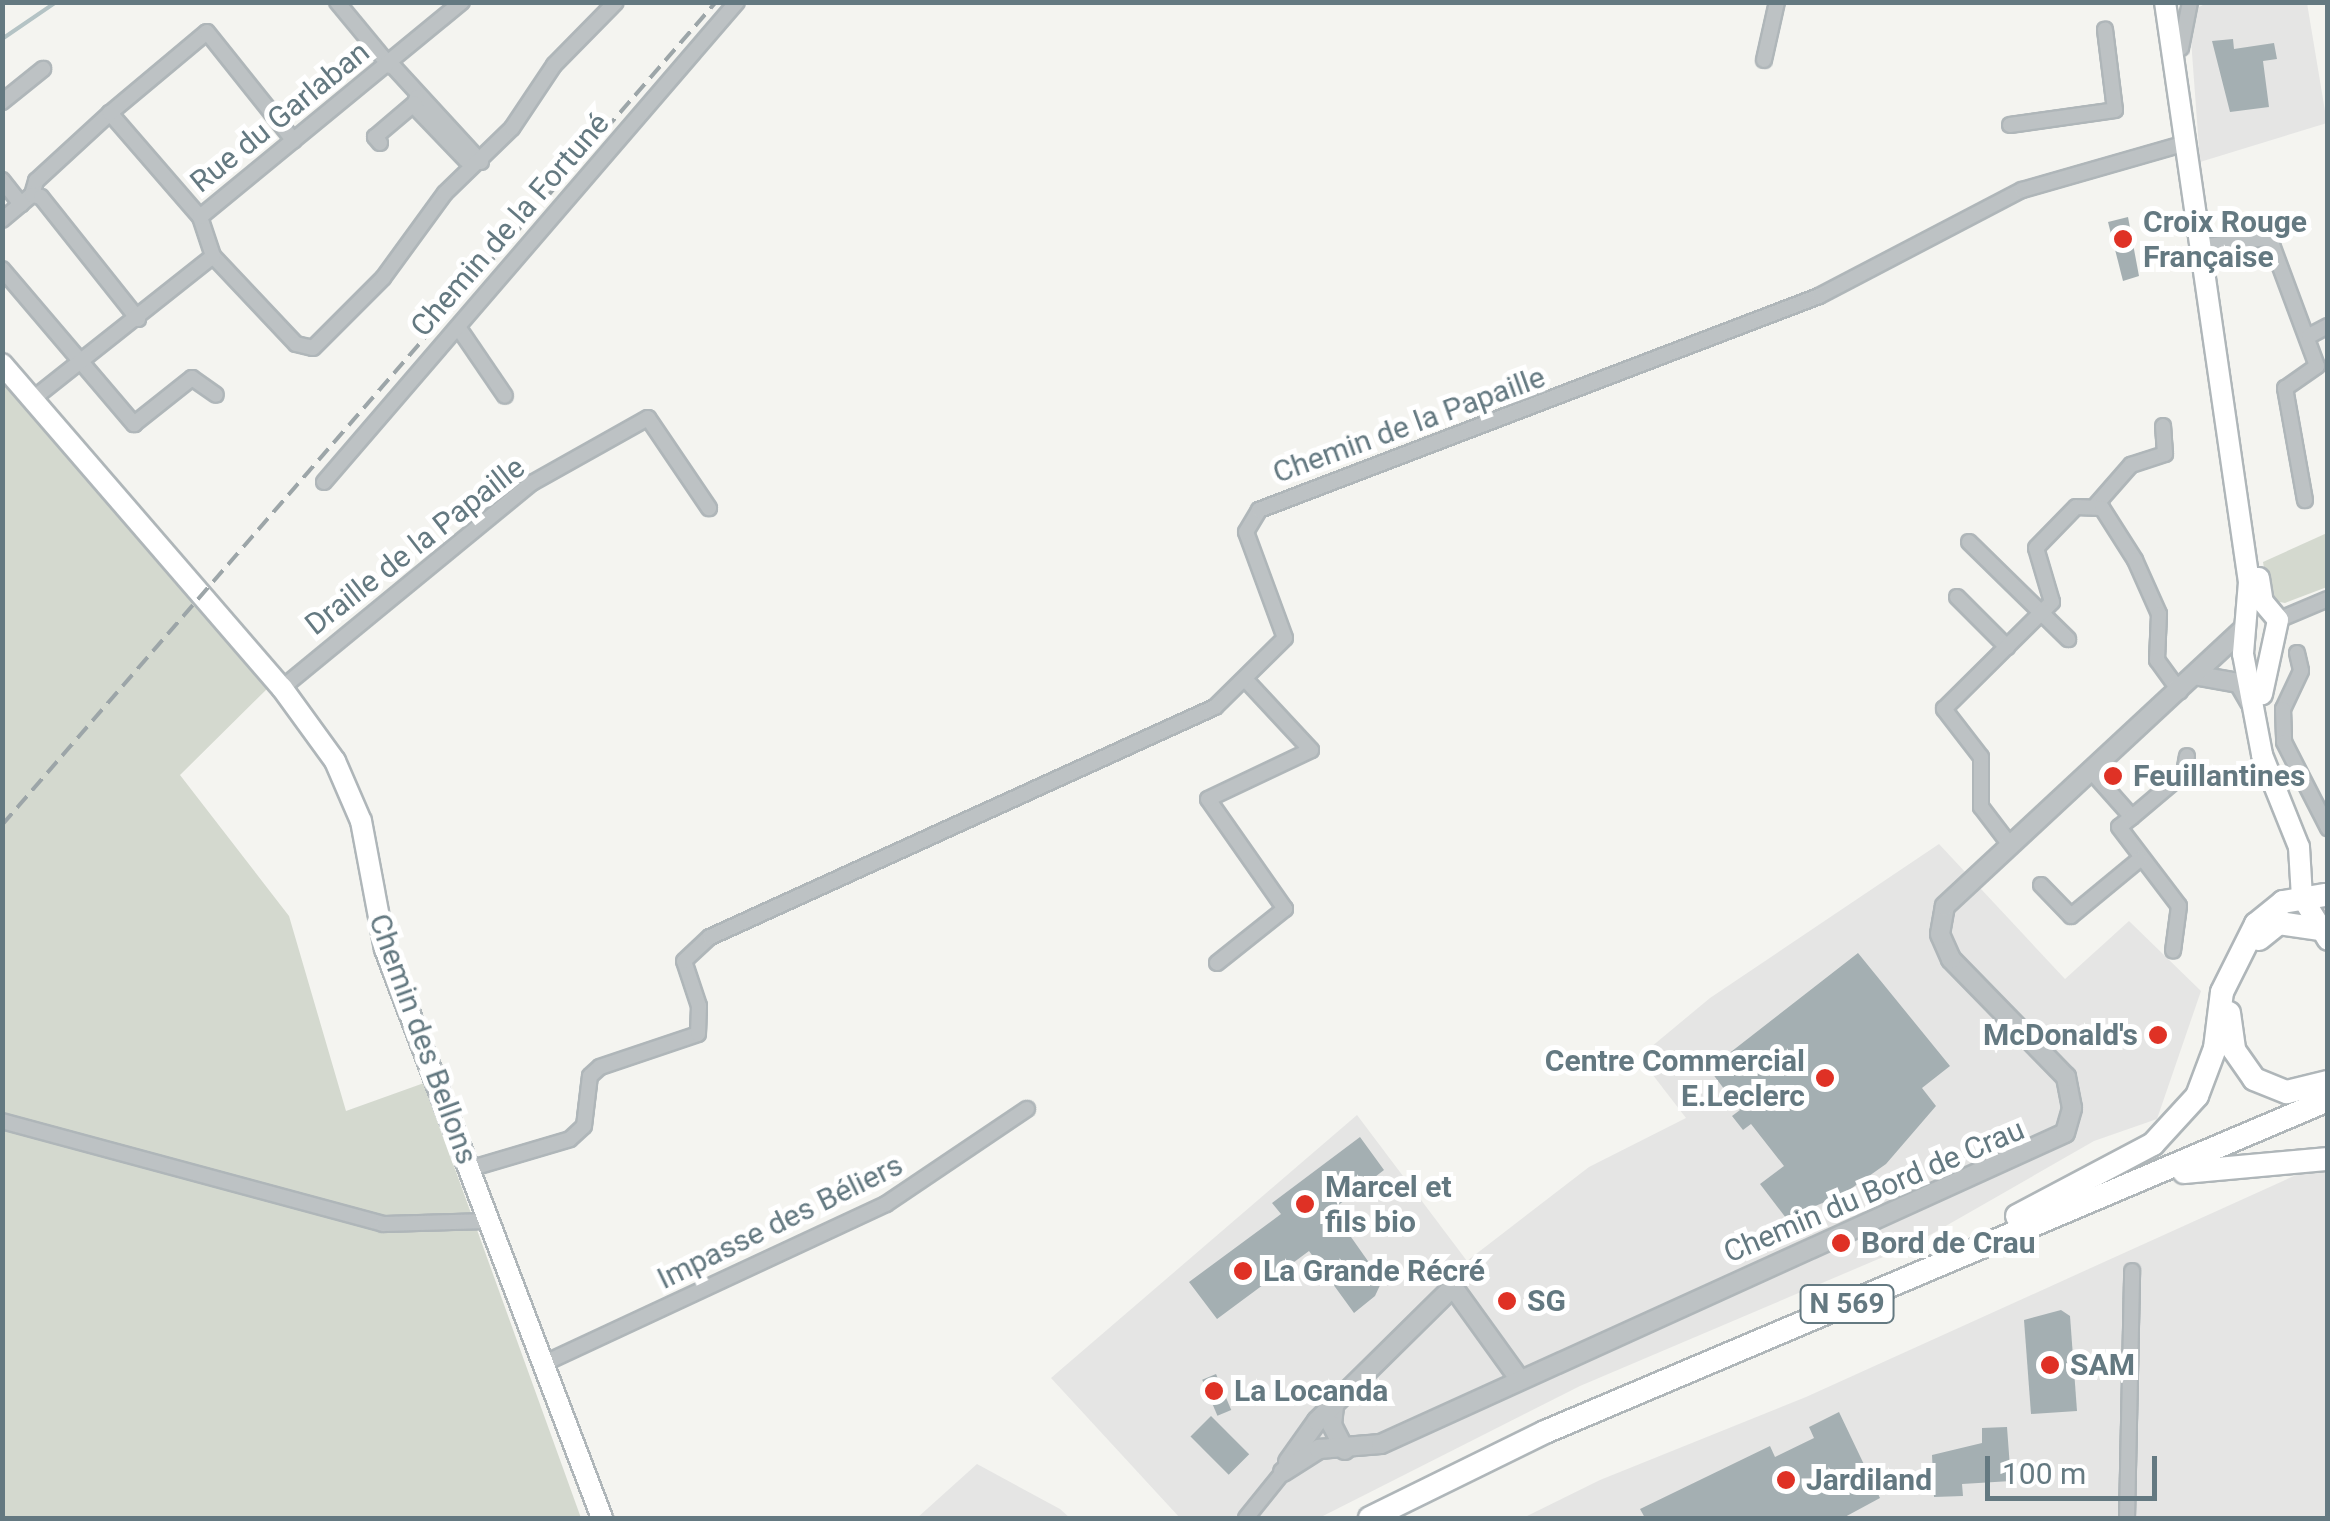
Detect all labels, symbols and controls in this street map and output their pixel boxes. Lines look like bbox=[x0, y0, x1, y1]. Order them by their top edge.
street label: Rue du Garlaban bbox=[183, 34, 377, 200]
street label: Chemin de la Fortuné bbox=[403, 106, 617, 344]
place label: Croix Rouge Française bbox=[2143, 204, 2307, 274]
marker: Croix Rouge Française bbox=[2112, 228, 2134, 250]
street label: Chemin de la Papaille bbox=[1268, 359, 1550, 491]
street label: Draille de la Papaille bbox=[298, 449, 532, 643]
place label: Feuillantines bbox=[2133, 758, 2305, 794]
marker: Feuillantines bbox=[2102, 765, 2124, 787]
street label: Chemin des Bellons bbox=[361, 909, 485, 1169]
place label: McDonald's bbox=[1983, 1017, 2138, 1053]
marker: McDonald's bbox=[2147, 1024, 2169, 1046]
place label: Centre Commercial E.Leclerc bbox=[1545, 1043, 1805, 1114]
marker: Centre Commercial E.Leclerc bbox=[1814, 1067, 1836, 1089]
street label: Chemin du Bord de Crau bbox=[1718, 1111, 2030, 1271]
street label: Impasse des Béliers bbox=[651, 1147, 909, 1297]
place label: Marcel et fils bio bbox=[1325, 1169, 1452, 1240]
marker: Marcel et fils bio bbox=[1294, 1193, 1316, 1215]
place label: Bord de Crau bbox=[1861, 1225, 2036, 1261]
marker: Bord de Crau bbox=[1830, 1232, 1852, 1254]
place label: La Grande Récré bbox=[1263, 1253, 1485, 1289]
marker: La Grande Récré bbox=[1232, 1260, 1254, 1282]
road number: N 569 bbox=[1800, 1281, 1894, 1327]
place label: SG bbox=[1527, 1283, 1566, 1319]
marker: SG bbox=[1496, 1290, 1518, 1312]
place label: SAM bbox=[2070, 1347, 2135, 1383]
marker: SAM bbox=[2039, 1354, 2061, 1376]
place label: La Locanda bbox=[1234, 1373, 1388, 1409]
marker: La Locanda bbox=[1203, 1380, 1225, 1402]
scale bar bbox=[1990, 1436, 2162, 1498]
text: 100 m bbox=[2002, 1456, 2086, 1491]
place label: Jardiland bbox=[1806, 1462, 1932, 1498]
marker: Jardiland bbox=[1775, 1469, 1797, 1491]

